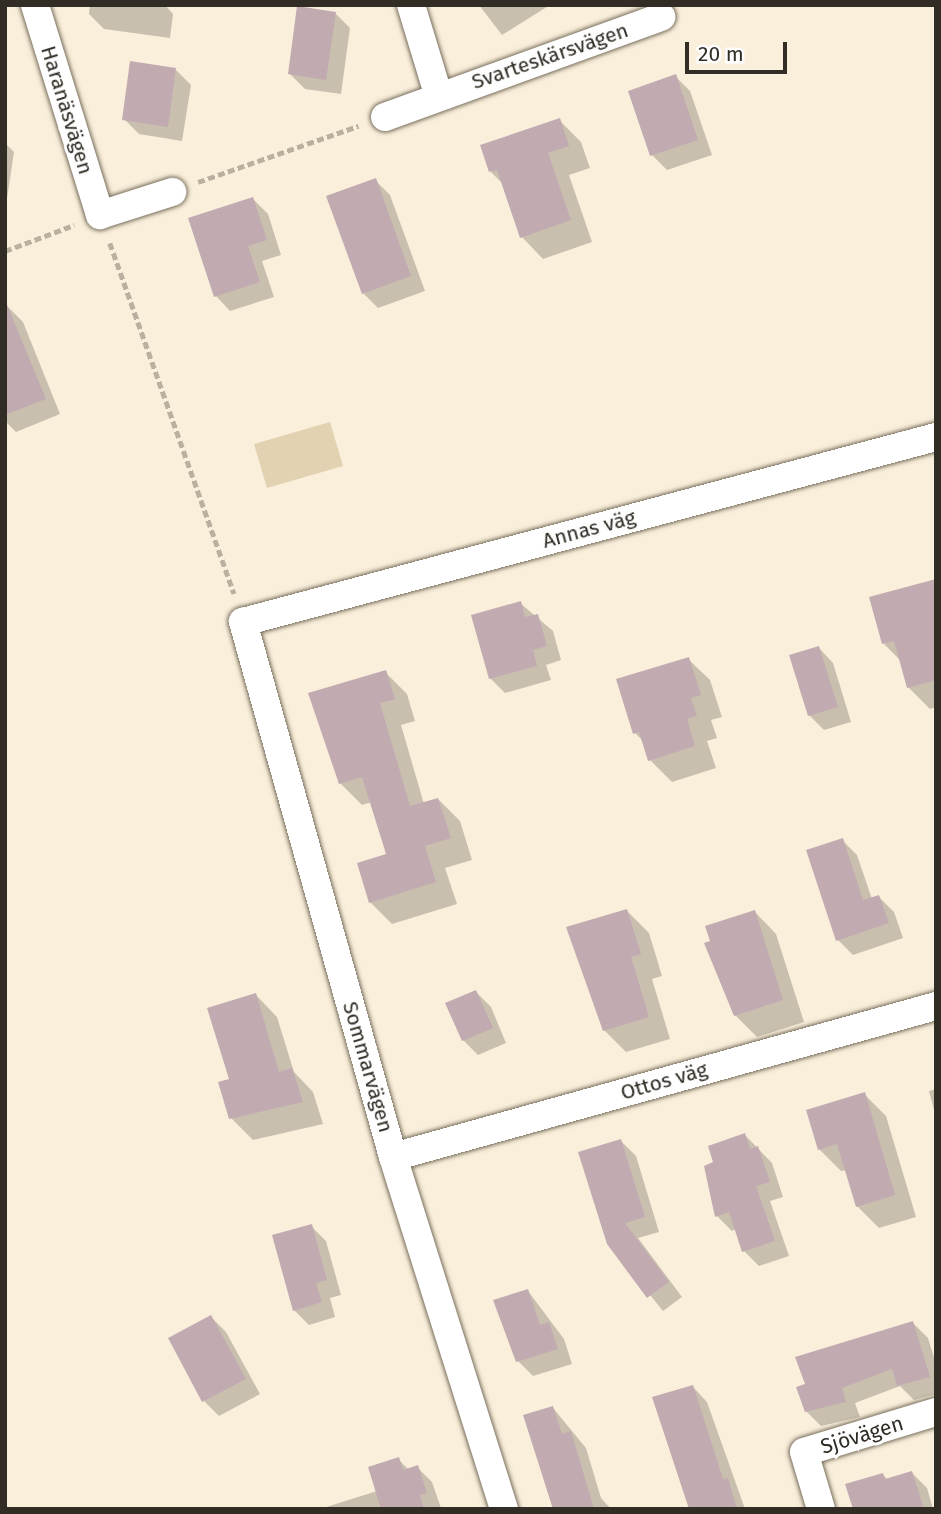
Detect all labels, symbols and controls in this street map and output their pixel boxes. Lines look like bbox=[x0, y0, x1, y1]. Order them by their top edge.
street label: Svarteskärsvägen bbox=[468, 17, 632, 95]
scale bar bbox=[689, 28, 790, 72]
text: 20 m bbox=[698, 41, 744, 67]
street label: Haranäsvägen bbox=[36, 43, 98, 177]
street label: Annas väg bbox=[540, 504, 638, 554]
street label: Sommarvägen bbox=[337, 999, 399, 1135]
street label: Ottos väg bbox=[618, 1057, 710, 1105]
street label: Sjövägen bbox=[818, 1411, 906, 1459]

